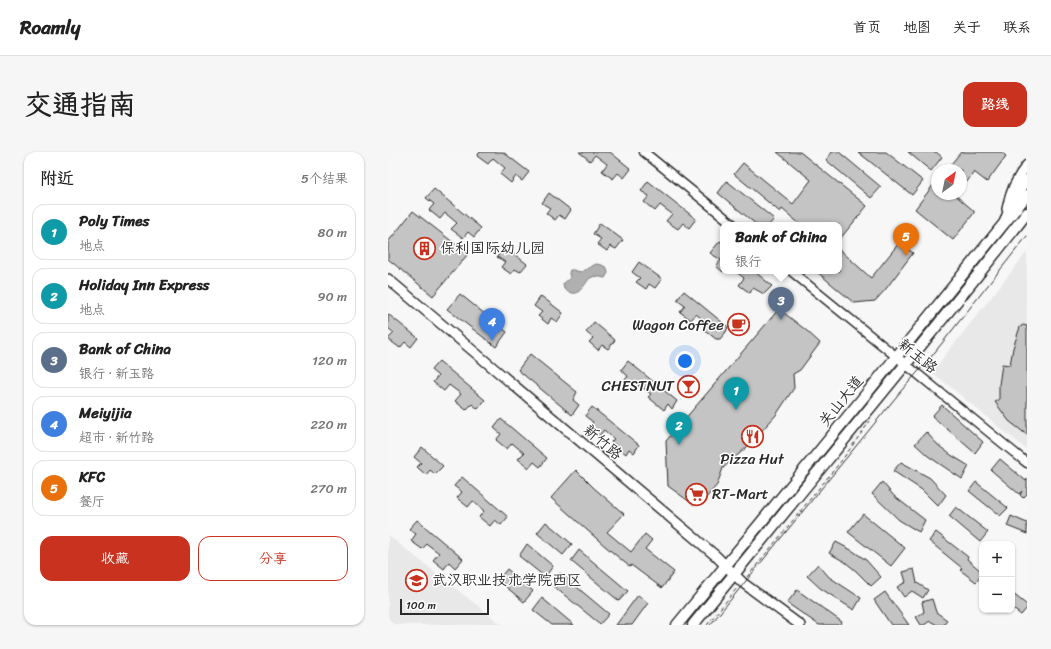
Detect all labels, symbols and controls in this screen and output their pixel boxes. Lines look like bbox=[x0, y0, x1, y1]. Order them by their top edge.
text: Roamly bbox=[20, 11, 80, 44]
text: 首页 bbox=[853, 15, 881, 40]
text: 地图 bbox=[903, 15, 931, 40]
text: 关于 bbox=[953, 15, 981, 40]
text: 联系 bbox=[1003, 15, 1031, 40]
text: 交通指南 bbox=[24, 80, 136, 129]
button: 路线 bbox=[963, 82, 1027, 127]
text: 附近 bbox=[40, 163, 74, 193]
north arrow bbox=[931, 164, 967, 200]
text: 5个结果 bbox=[301, 167, 348, 190]
text: Poly Times bbox=[79, 208, 149, 234]
text: 1 bbox=[51, 221, 57, 244]
text: 80 m bbox=[318, 221, 347, 244]
popup bbox=[720, 222, 842, 274]
pin: 5 bbox=[893, 223, 919, 256]
text: Bank of China bbox=[735, 224, 827, 250]
text: 地点 bbox=[79, 234, 105, 257]
building icon: 保利国际幼儿园 bbox=[411, 235, 437, 261]
place label: 保利国际幼儿园 bbox=[440, 235, 545, 261]
text: 银行 bbox=[735, 250, 761, 273]
text: Holiday Inn Express bbox=[79, 272, 210, 298]
text: 2 bbox=[50, 285, 58, 308]
text: 90 m bbox=[317, 285, 347, 308]
pin: 3 bbox=[768, 287, 794, 320]
text: 地点 bbox=[79, 298, 105, 321]
pin: 4 bbox=[479, 308, 505, 341]
place label: Wagon Coffee bbox=[632, 312, 724, 338]
cafe icon: Wagon Coffee bbox=[726, 312, 752, 338]
street label: 新玉路 bbox=[892, 332, 944, 380]
text: Bank of China bbox=[79, 336, 171, 362]
text: 3 bbox=[50, 349, 58, 372]
text: 120 m bbox=[312, 349, 347, 372]
your location bbox=[675, 351, 695, 371]
text: 银行 · 新玉路 bbox=[79, 362, 154, 385]
street label: 关山大道 bbox=[812, 369, 870, 433]
place label: CHESTNUT bbox=[602, 373, 676, 399]
bar icon: CHESTNUT bbox=[676, 373, 702, 399]
pin: 1 bbox=[723, 377, 749, 410]
text: Meiyijia bbox=[79, 400, 132, 426]
pin: 2 bbox=[666, 412, 692, 445]
text: 4 bbox=[50, 413, 58, 436]
text: 220 m bbox=[310, 413, 347, 436]
street label: 新竹路 bbox=[577, 418, 629, 466]
restaurant icon: Pizza Hut bbox=[739, 423, 765, 449]
text: 超市 · 新竹路 bbox=[79, 426, 154, 449]
place label: Pizza Hut bbox=[720, 446, 785, 472]
text: KFC bbox=[79, 464, 105, 490]
text: 5 bbox=[50, 477, 58, 500]
text: 270 m bbox=[310, 477, 347, 500]
supermarket icon: RT-Mart bbox=[684, 481, 710, 507]
place label: RT-Mart bbox=[712, 481, 769, 507]
text: 餐厅 bbox=[79, 490, 105, 513]
button: 收藏 bbox=[40, 536, 190, 581]
button: 分享 bbox=[198, 536, 348, 581]
map controls bbox=[979, 541, 1015, 613]
button: + bbox=[979, 541, 1015, 577]
school or university icon: 武汉职业技术学院西区 bbox=[404, 567, 430, 593]
place label: 武汉职业技术学院西区 bbox=[432, 567, 582, 593]
button: − bbox=[979, 577, 1015, 613]
text: 100 m bbox=[406, 596, 436, 615]
scale bar bbox=[400, 597, 489, 616]

